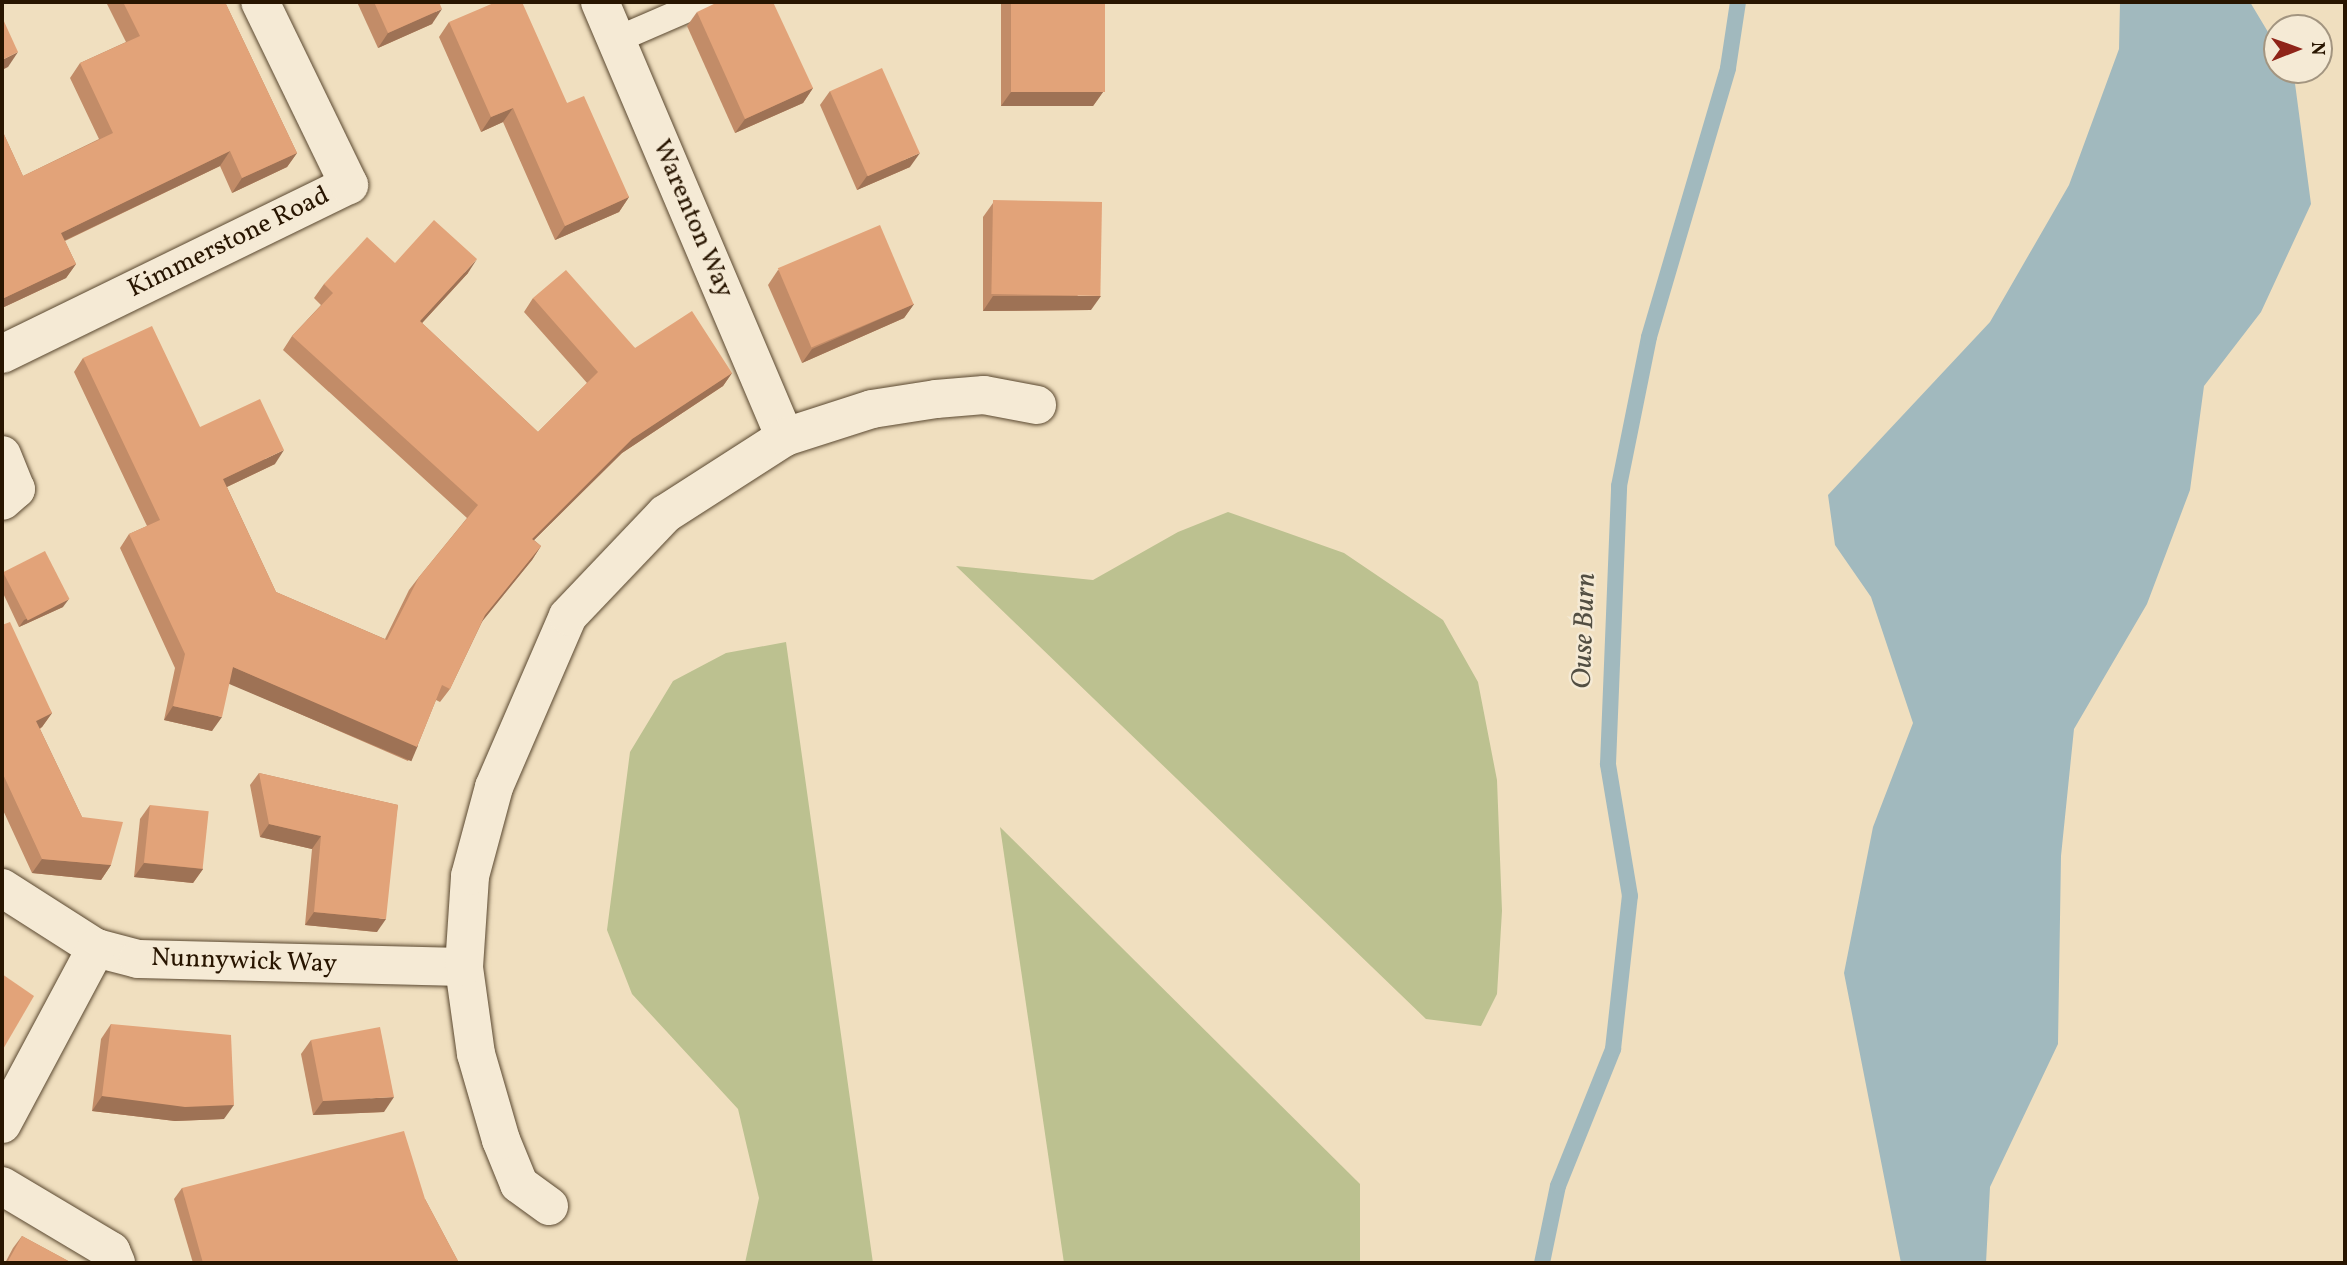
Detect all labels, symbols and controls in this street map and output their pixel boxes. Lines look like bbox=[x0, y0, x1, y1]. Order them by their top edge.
north arrow bbox=[2263, 14, 2333, 84]
text: N bbox=[2304, 42, 2330, 56]
street label: Warenton Way bbox=[644, 135, 740, 303]
street label: Kimmerstone Road bbox=[123, 181, 335, 305]
water label: Ouse Burn bbox=[1566, 572, 1604, 690]
street label: Nunnywick Way bbox=[150, 943, 338, 981]

